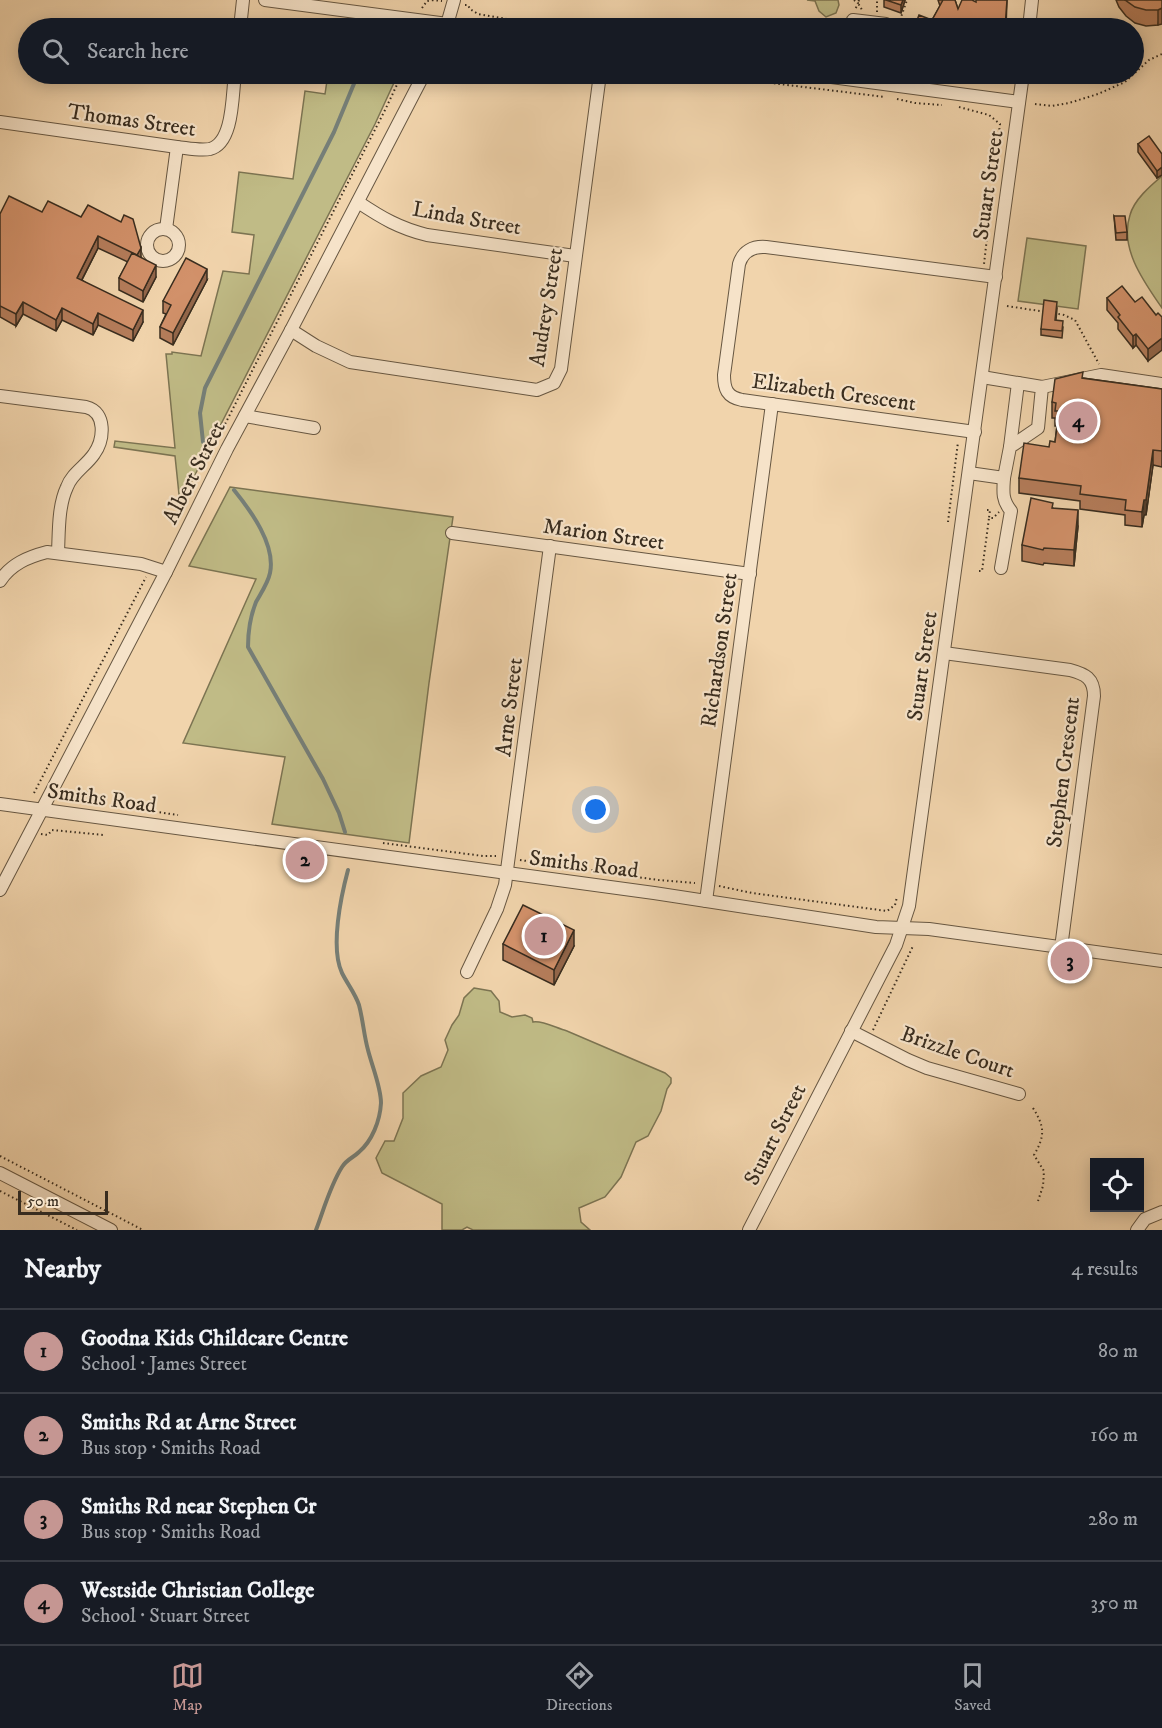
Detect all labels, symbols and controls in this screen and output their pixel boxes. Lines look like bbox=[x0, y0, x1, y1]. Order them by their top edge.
search box bbox=[18, 18, 1144, 84]
icon: search bbox=[39, 35, 72, 68]
text: Search here bbox=[87, 38, 189, 65]
street label: Thomas Street bbox=[66, 98, 197, 143]
street label: Stuart Street bbox=[967, 129, 1010, 242]
street label: Linda Street bbox=[410, 196, 523, 241]
street label: Audrey Street bbox=[524, 246, 569, 369]
street label: Elizabeth Crescent bbox=[750, 368, 918, 417]
pin: 4 bbox=[1058, 398, 1098, 444]
street label: Albert Street bbox=[157, 417, 232, 529]
street label: Marion Street bbox=[541, 513, 666, 556]
street label: Richardson Street bbox=[695, 571, 744, 729]
street label: Stuart Street bbox=[901, 610, 944, 723]
street label: Arne Street bbox=[490, 656, 529, 758]
street label: Stephen Crescent bbox=[1041, 695, 1086, 849]
street label: Smiths Road bbox=[46, 777, 158, 820]
your location bbox=[581, 795, 610, 824]
pin: 2 bbox=[286, 838, 324, 882]
street label: Smiths Road bbox=[528, 844, 640, 885]
pin: 1 bbox=[524, 914, 564, 958]
pin: 3 bbox=[1050, 938, 1090, 984]
street label: Brizzle Court bbox=[897, 1020, 1018, 1084]
street label: Stuart Street bbox=[738, 1079, 812, 1190]
map controls bbox=[1090, 1158, 1144, 1212]
button: locate bbox=[1090, 1158, 1144, 1212]
scale bar bbox=[18, 1188, 108, 1216]
text: 50 m bbox=[27, 1191, 59, 1211]
text: Nearby bbox=[24, 1253, 101, 1286]
text: 4 results bbox=[1071, 1257, 1138, 1282]
text: Goodna Kids Childcare Centre bbox=[81, 1325, 348, 1352]
text: 1 bbox=[40, 1339, 47, 1364]
text: 80 m bbox=[1098, 1339, 1138, 1364]
text: School · James Street bbox=[81, 1352, 247, 1377]
text: Smiths Rd at Arne Street bbox=[81, 1409, 296, 1436]
text: 2 bbox=[39, 1423, 48, 1448]
text: 160 m bbox=[1090, 1423, 1138, 1448]
text: Bus stop · Smiths Road bbox=[81, 1436, 260, 1461]
text: Smiths Rd near Stephen Cr bbox=[81, 1493, 317, 1520]
text: 3 bbox=[40, 1507, 47, 1532]
text: 280 m bbox=[1088, 1507, 1138, 1532]
text: Bus stop · Smiths Road bbox=[81, 1520, 260, 1545]
text: Westside Christian College bbox=[81, 1577, 314, 1604]
text: 4 bbox=[38, 1591, 49, 1616]
text: 350 m bbox=[1091, 1591, 1138, 1616]
text: School · Stuart Street bbox=[81, 1604, 250, 1629]
tab: Map bbox=[171, 1659, 204, 1715]
tab: Directions bbox=[546, 1659, 612, 1715]
tab: Saved bbox=[954, 1659, 991, 1715]

